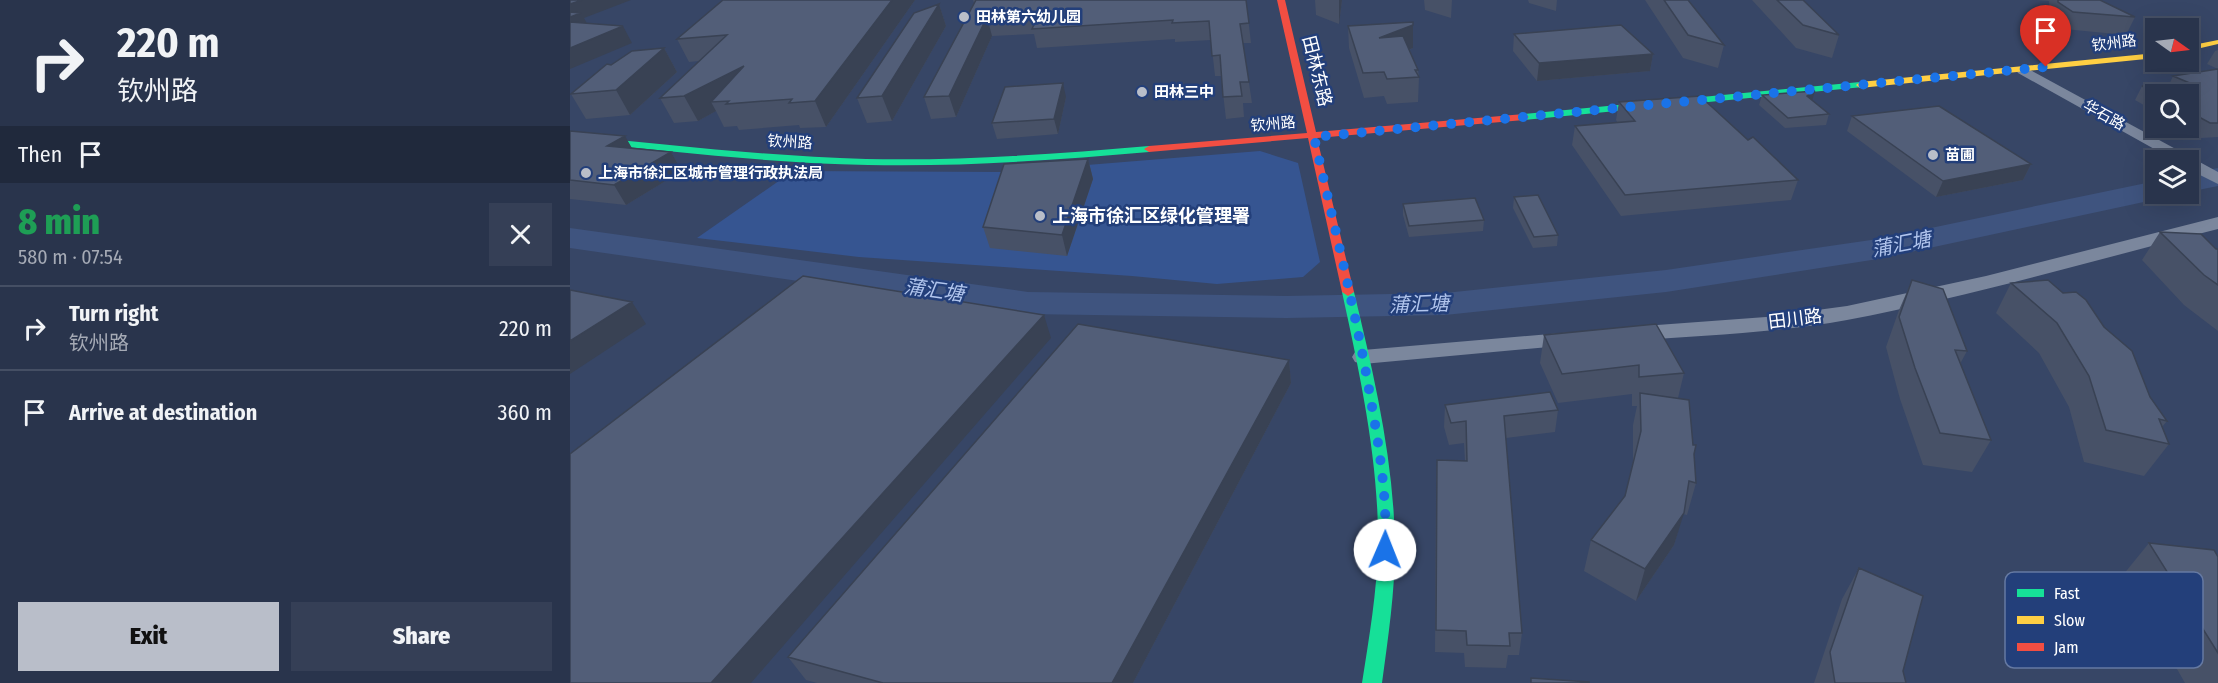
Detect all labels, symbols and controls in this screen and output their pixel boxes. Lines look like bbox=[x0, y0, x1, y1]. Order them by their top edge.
pin bbox=[2020, 5, 2071, 67]
place label: 田林第六幼儿园 bbox=[976, 8, 1081, 26]
marker: 田林第六幼儿园 bbox=[957, 10, 971, 24]
icon: arrive bbox=[2029, 14, 2062, 47]
text: 220 m bbox=[117, 18, 220, 68]
north arrow bbox=[2145, 18, 2199, 72]
map controls bbox=[2145, 18, 2199, 204]
icon: right bbox=[18, 24, 96, 102]
street label: 钦州路 bbox=[2091, 31, 2137, 55]
street label: 田林东路 bbox=[1298, 33, 1336, 109]
text: 钦州路 bbox=[117, 75, 198, 107]
place label: 田林三中 bbox=[1154, 83, 1214, 101]
button: search bbox=[2145, 84, 2199, 138]
marker: 田林三中 bbox=[1135, 85, 1149, 99]
street label: 华石路 bbox=[2080, 96, 2128, 134]
street label: 钦州路 bbox=[1250, 113, 1296, 135]
street label: 钦州路 bbox=[767, 132, 813, 152]
icon: arrive bbox=[74, 138, 107, 171]
text: Then bbox=[18, 141, 62, 168]
place label: 苗圃 bbox=[1945, 146, 1975, 164]
marker: 苗圃 bbox=[1926, 148, 1940, 162]
button: layers bbox=[2145, 150, 2199, 204]
place label: 上海市徐汇区城市管理行政执法局 bbox=[598, 164, 823, 182]
marker: 上海市徐汇区城市管理行政执法局 bbox=[579, 166, 593, 180]
text: 8 min bbox=[18, 200, 100, 244]
button: close bbox=[489, 203, 552, 266]
place label: 上海市徐汇区绿化管理署 bbox=[1052, 205, 1250, 227]
marker: 上海市徐汇区绿化管理署 bbox=[1033, 209, 1047, 223]
water label: 蒲汇塘 bbox=[1869, 226, 1936, 262]
text: 580 m · 07:54 bbox=[18, 245, 123, 269]
water label: 蒲汇塘 bbox=[903, 274, 968, 306]
water label: 蒲汇塘 bbox=[1389, 291, 1452, 317]
text: Turn right bbox=[69, 300, 158, 327]
street label: 田川路 bbox=[1767, 305, 1823, 333]
icon: right bbox=[18, 312, 51, 345]
text: 220 m bbox=[499, 315, 552, 342]
text: 钦州路 bbox=[69, 331, 129, 355]
icon: arrive bbox=[18, 396, 51, 429]
text: Arrive at destination bbox=[69, 399, 257, 426]
text: 360 m bbox=[498, 399, 552, 426]
position arrow bbox=[1353, 518, 1417, 582]
legend bbox=[2005, 572, 2203, 668]
text: Fast bbox=[2054, 584, 2081, 603]
button: Exit bbox=[18, 602, 279, 671]
button: Share bbox=[291, 602, 552, 671]
text: Slow bbox=[2054, 611, 2085, 630]
text: Jam bbox=[2054, 638, 2079, 657]

